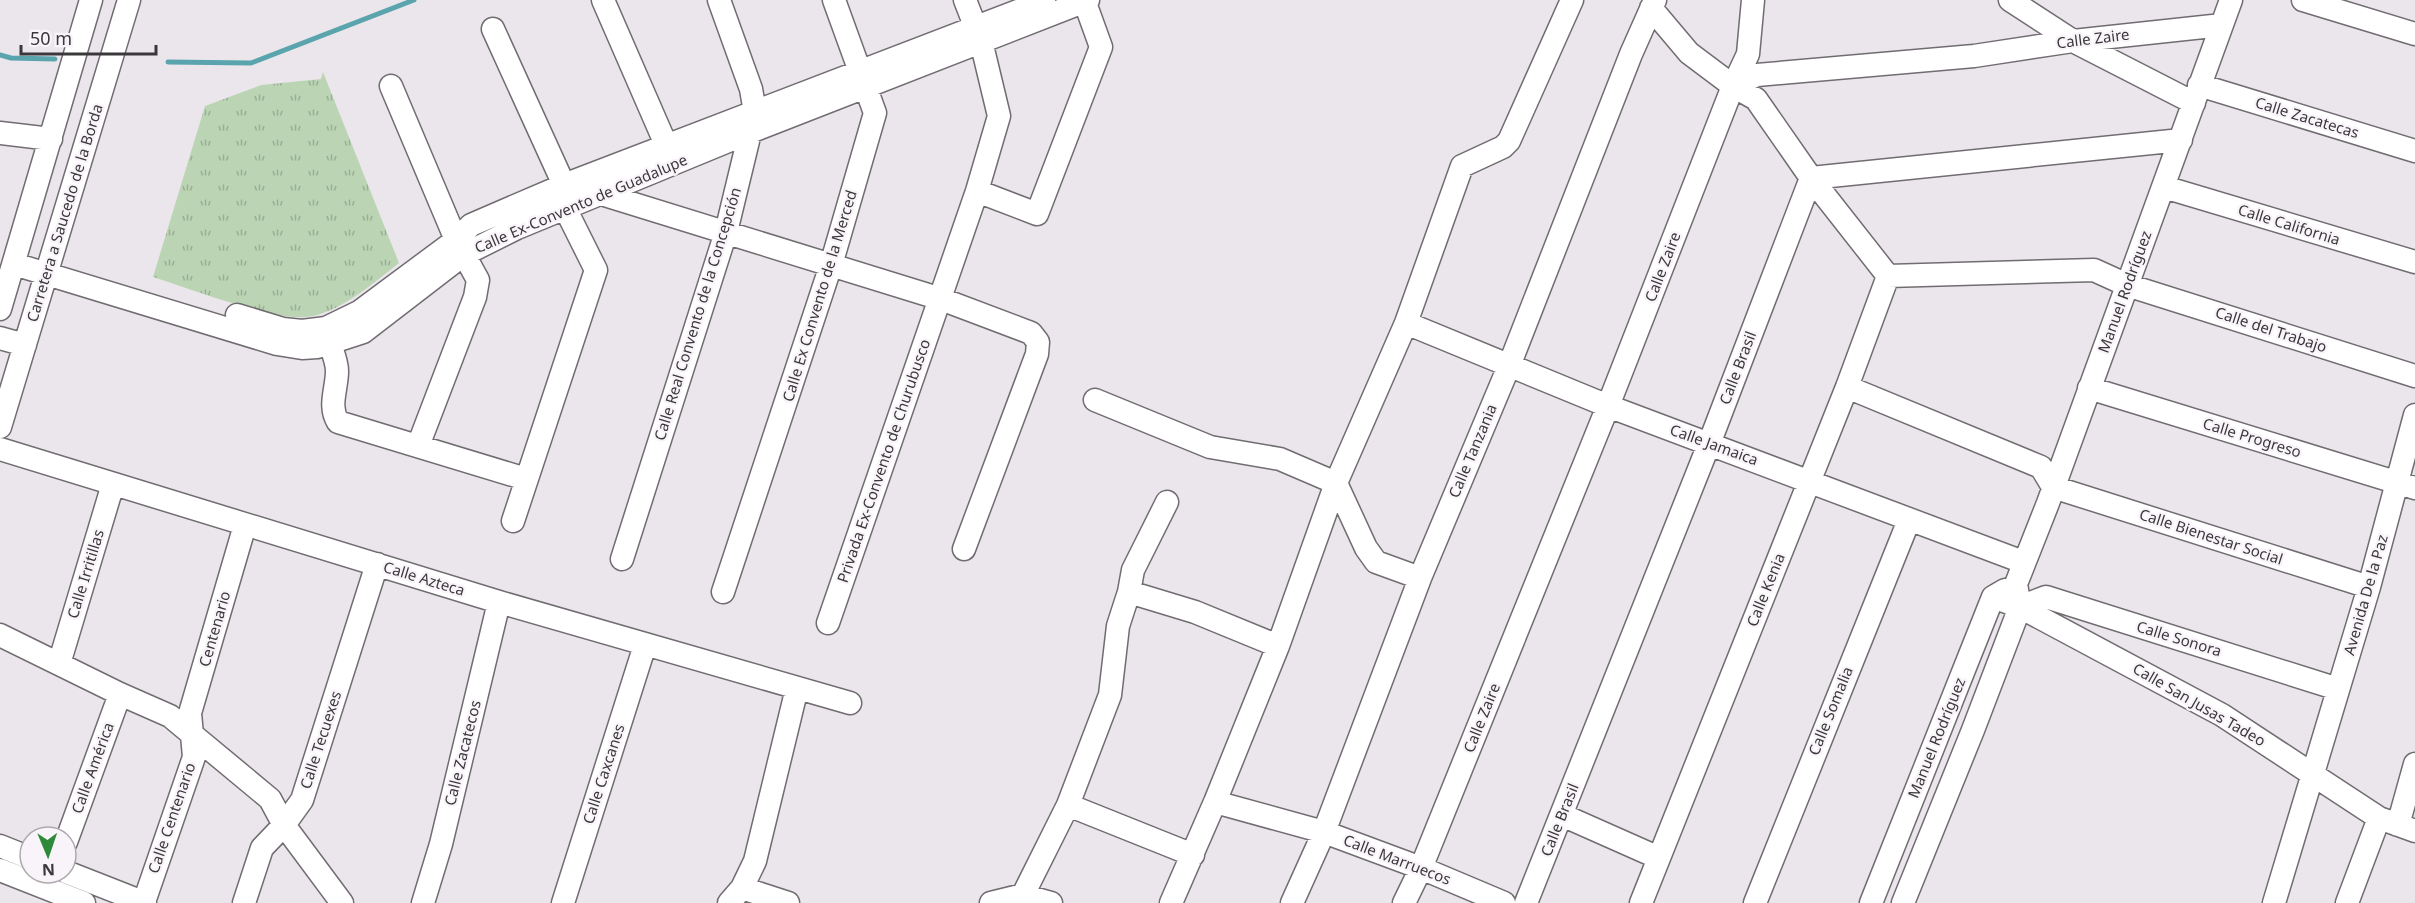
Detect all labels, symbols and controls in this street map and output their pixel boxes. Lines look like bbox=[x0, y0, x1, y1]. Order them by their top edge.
scale bar bbox=[21, 18, 156, 56]
street label: Calle Zaire bbox=[2055, 24, 2130, 52]
text: 50 m bbox=[30, 26, 72, 50]
street label: Calle Zacatecas bbox=[2253, 92, 2362, 142]
street label: Carretera a Saucedo de la Borda bbox=[21, 101, 107, 324]
street label: Calle Ex-Convento de Guadalupe bbox=[471, 149, 690, 257]
street label: Calle Real Convento de la Concepción bbox=[649, 185, 745, 443]
street label: Calle Ex Convento de la Merced bbox=[777, 187, 861, 404]
street label: Calle California bbox=[2236, 199, 2343, 249]
street label: Manuel Rodríguez bbox=[2093, 228, 2155, 355]
street label: Calle Zaire bbox=[1640, 229, 1685, 304]
street label: Calle del Trabajo bbox=[2213, 302, 2330, 356]
street label: Calle Brasil bbox=[1714, 328, 1760, 407]
street label: Privada Ex-Convento de Churubusco bbox=[832, 336, 934, 585]
street label: Calle Tanzania bbox=[1443, 401, 1501, 500]
street label: Calle Progreso bbox=[2201, 413, 2304, 462]
street label: Calle Jamaica bbox=[1667, 419, 1761, 469]
street label: Calle Bienestar Social bbox=[2137, 503, 2286, 569]
street label: Calle Irritillas bbox=[62, 527, 108, 621]
street label: Avenida De la Paz bbox=[2338, 532, 2392, 657]
street label: Calle Kenia bbox=[1741, 550, 1789, 629]
street label: Calle Azteca bbox=[381, 556, 467, 600]
street label: Centenario bbox=[194, 589, 234, 669]
street label: Calle Sonora bbox=[2134, 616, 2224, 660]
street label: Calle San Jusas Tadeo bbox=[2129, 658, 2270, 750]
street label: Calle Somalia bbox=[1803, 663, 1857, 758]
street label: Manuel Rodríguez bbox=[1903, 674, 1969, 801]
street label: Calle Zaire bbox=[1458, 680, 1504, 755]
street label: Calle Tecuexes bbox=[295, 688, 345, 791]
street label: Calle Zacatecos bbox=[439, 698, 485, 808]
street label: Calle América bbox=[66, 719, 118, 816]
street label: Calle Caxcanes bbox=[577, 721, 629, 826]
street label: Calle Centenario bbox=[143, 760, 199, 876]
street label: Calle Brasil bbox=[1535, 780, 1583, 859]
north arrow bbox=[18, 825, 78, 885]
street label: Calle Marruecos bbox=[1341, 829, 1454, 889]
text: N bbox=[42, 859, 55, 881]

